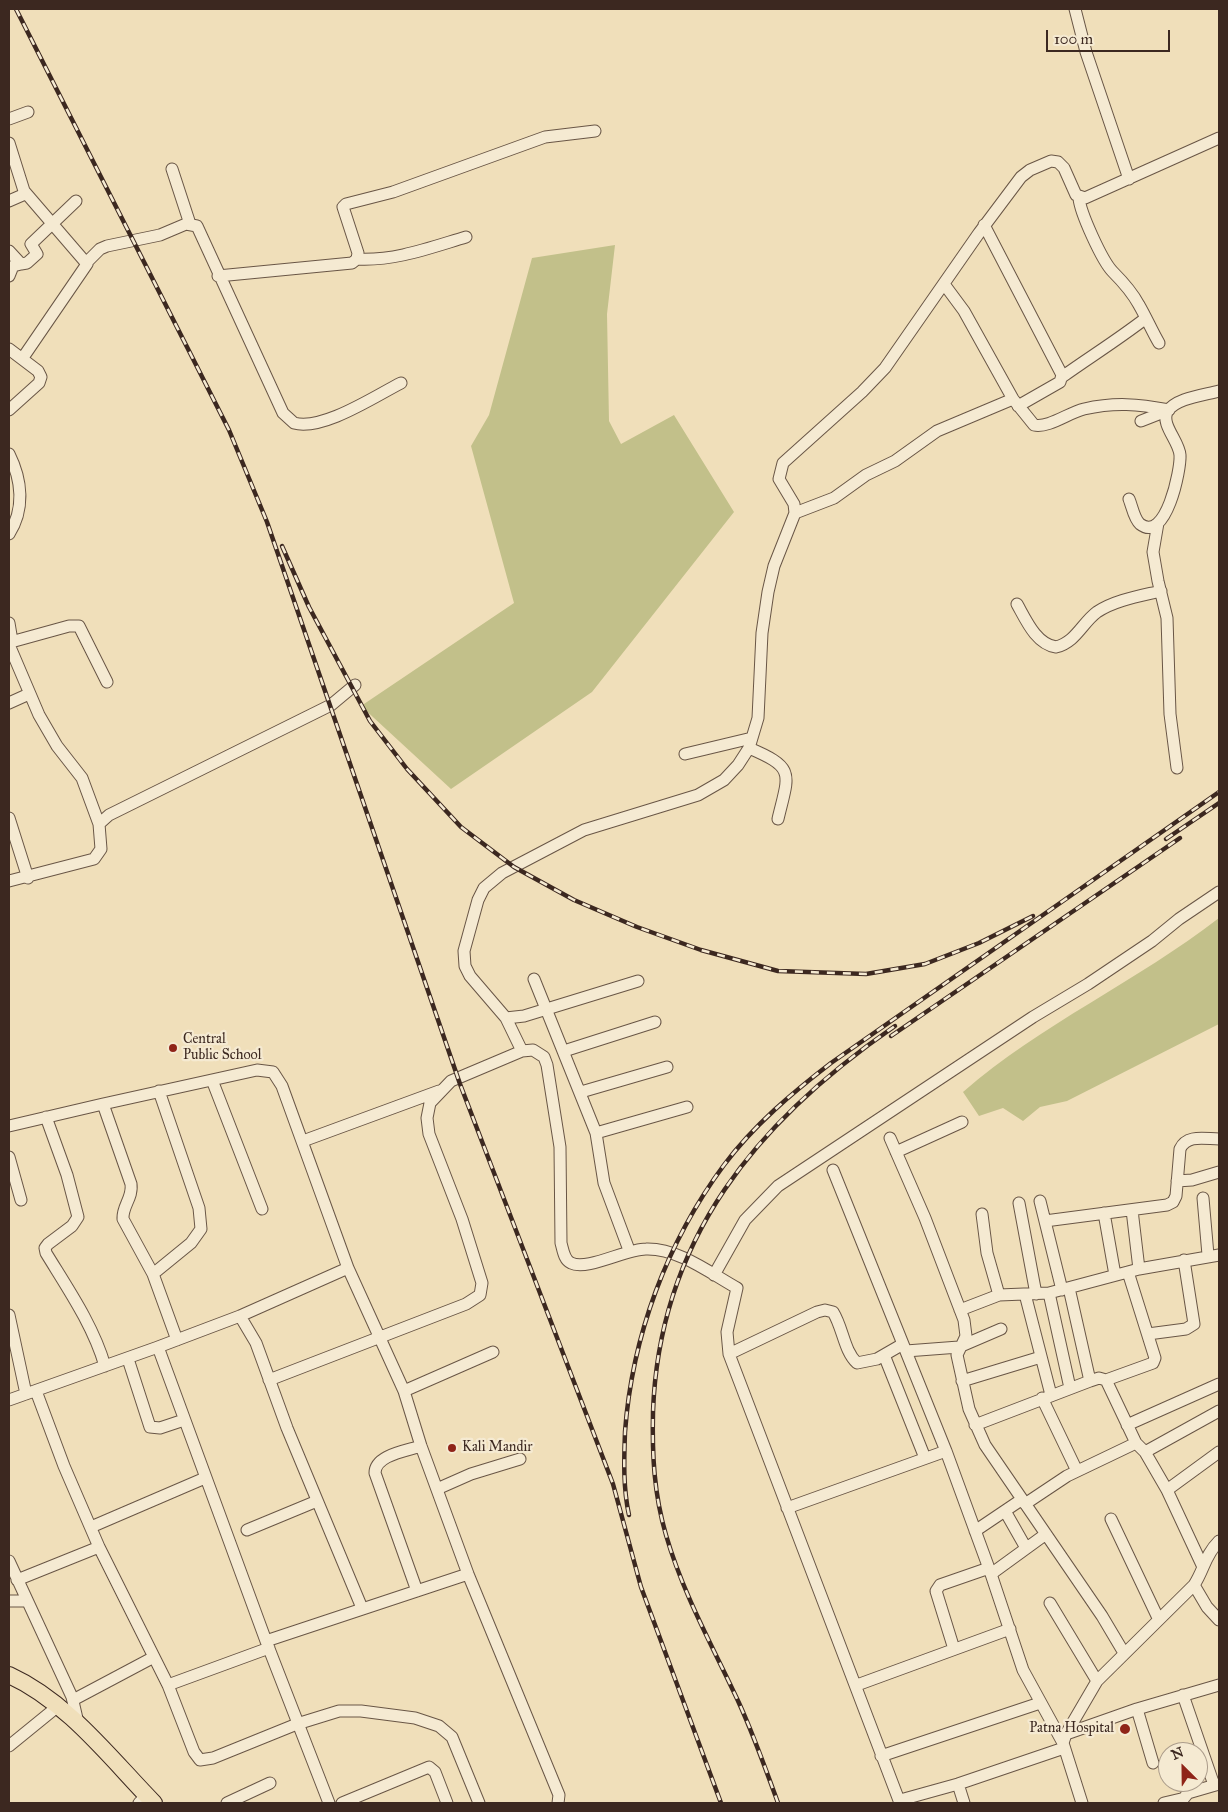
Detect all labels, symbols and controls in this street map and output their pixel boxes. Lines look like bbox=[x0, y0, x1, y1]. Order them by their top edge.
scale bar bbox=[1048, 20, 1172, 52]
text: 100 m bbox=[1054, 30, 1093, 48]
place label: Central Public School bbox=[183, 1032, 261, 1064]
marker: Central Public School bbox=[167, 1042, 179, 1054]
place label: Kali Mandir bbox=[462, 1440, 533, 1456]
marker: Kali Mandir bbox=[446, 1442, 458, 1454]
place label: Patna Hospital bbox=[1029, 1721, 1114, 1737]
marker: Patna Hospital bbox=[1118, 1722, 1132, 1736]
north arrow bbox=[1158, 1742, 1208, 1792]
text: N bbox=[1169, 1744, 1186, 1764]

